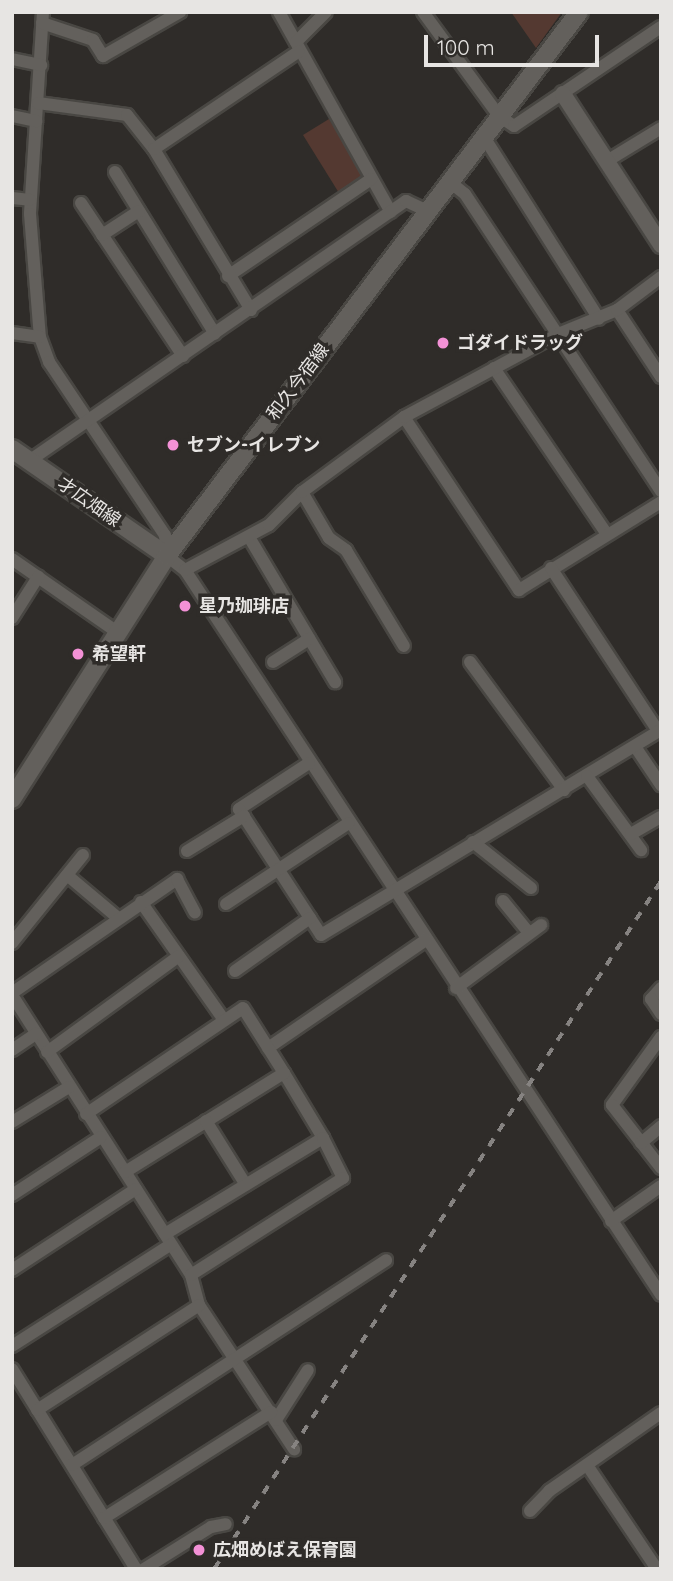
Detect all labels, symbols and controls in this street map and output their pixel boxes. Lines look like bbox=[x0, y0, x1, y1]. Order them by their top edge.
scale bar bbox=[428, 21, 603, 65]
text: 100 m bbox=[437, 34, 495, 60]
place label: ゴダイドラッグ bbox=[457, 332, 583, 354]
marker: ゴダイドラッグ bbox=[435, 335, 451, 351]
street label: 和久今宿線 bbox=[262, 340, 334, 424]
place label: セブン-イレブン bbox=[187, 434, 320, 456]
marker: セブン-イレブン bbox=[165, 437, 181, 453]
street label: 才広畑線 bbox=[53, 473, 125, 531]
place label: 星乃珈琲店 bbox=[199, 595, 289, 617]
marker: 星乃珈琲店 bbox=[177, 598, 193, 614]
place label: 希望軒 bbox=[92, 643, 146, 665]
marker: 希望軒 bbox=[70, 646, 86, 662]
place label: 広畑めばえ保育園 bbox=[213, 1539, 357, 1561]
marker: 広畑めばえ保育園 bbox=[191, 1542, 207, 1558]

